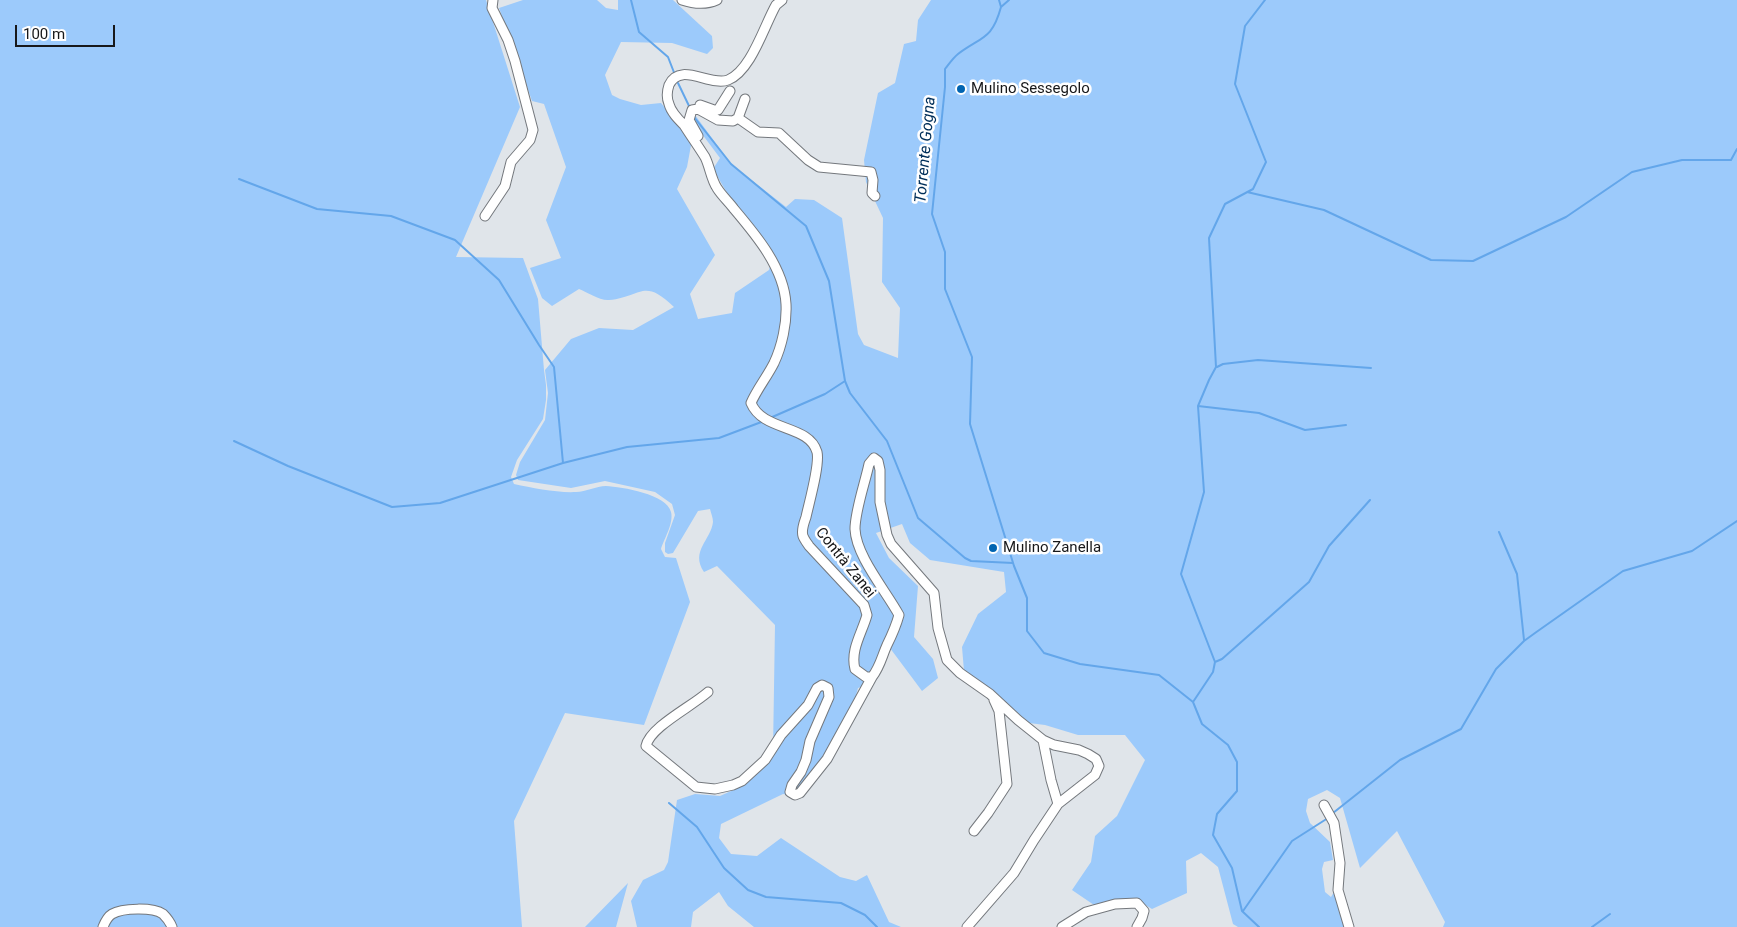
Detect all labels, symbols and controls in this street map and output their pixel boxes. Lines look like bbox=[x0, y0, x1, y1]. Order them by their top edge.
scale bar bbox=[18, 15, 118, 47]
text: 100 m bbox=[23, 25, 65, 43]
place label: Mulino Sessegolo bbox=[971, 80, 1090, 98]
marker: Mulino Sessegolo bbox=[955, 83, 967, 95]
water label: Torrente Gogna bbox=[912, 96, 940, 204]
street label: Contrà Zanei bbox=[811, 524, 879, 602]
place label: Mulino Zanella bbox=[1003, 539, 1101, 557]
marker: Mulino Zanella bbox=[987, 542, 999, 554]

